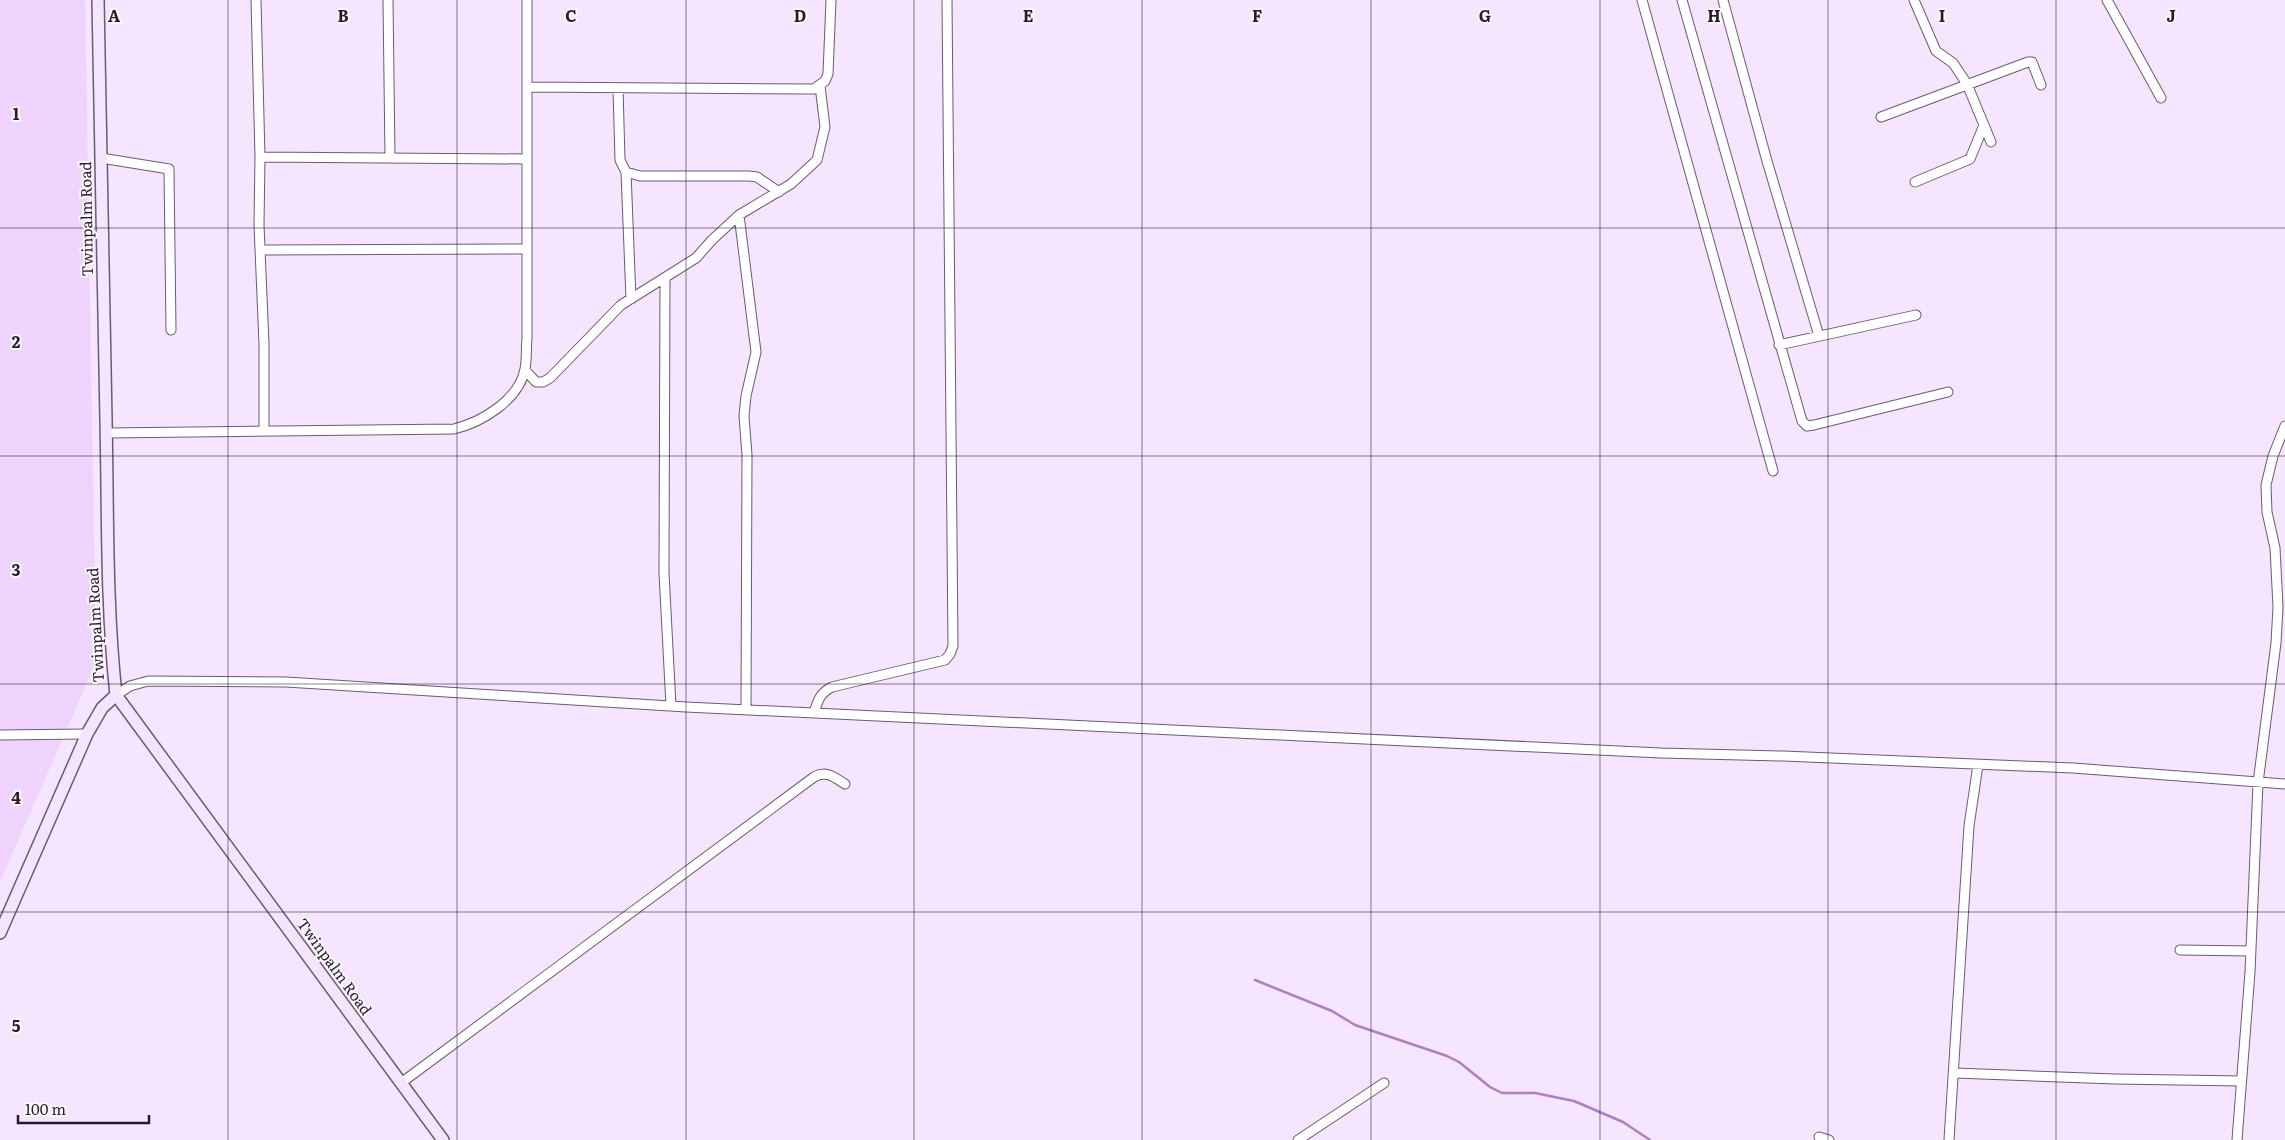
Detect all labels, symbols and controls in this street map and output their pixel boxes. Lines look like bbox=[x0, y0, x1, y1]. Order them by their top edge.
text: A bbox=[108, 3, 120, 27]
text: B bbox=[337, 3, 349, 27]
text: C bbox=[565, 3, 577, 27]
text: D bbox=[794, 3, 806, 27]
text: E bbox=[1023, 3, 1034, 27]
text: F bbox=[1252, 3, 1262, 27]
text: G bbox=[1479, 3, 1491, 27]
text: H bbox=[1707, 3, 1721, 27]
text: I bbox=[1939, 3, 1945, 27]
text: J bbox=[2166, 3, 2176, 27]
text: 1 bbox=[13, 101, 20, 125]
street label: Twinpalm Road bbox=[73, 161, 98, 277]
text: 2 bbox=[12, 329, 21, 353]
text: 3 bbox=[12, 557, 21, 581]
street label: Twinpalm Road bbox=[80, 567, 109, 683]
text: 4 bbox=[11, 785, 21, 809]
street label: Twinpalm Road bbox=[292, 913, 378, 1019]
text: 5 bbox=[12, 1013, 21, 1037]
scale bar bbox=[18, 1092, 149, 1124]
text: 100 m bbox=[25, 1097, 66, 1120]

